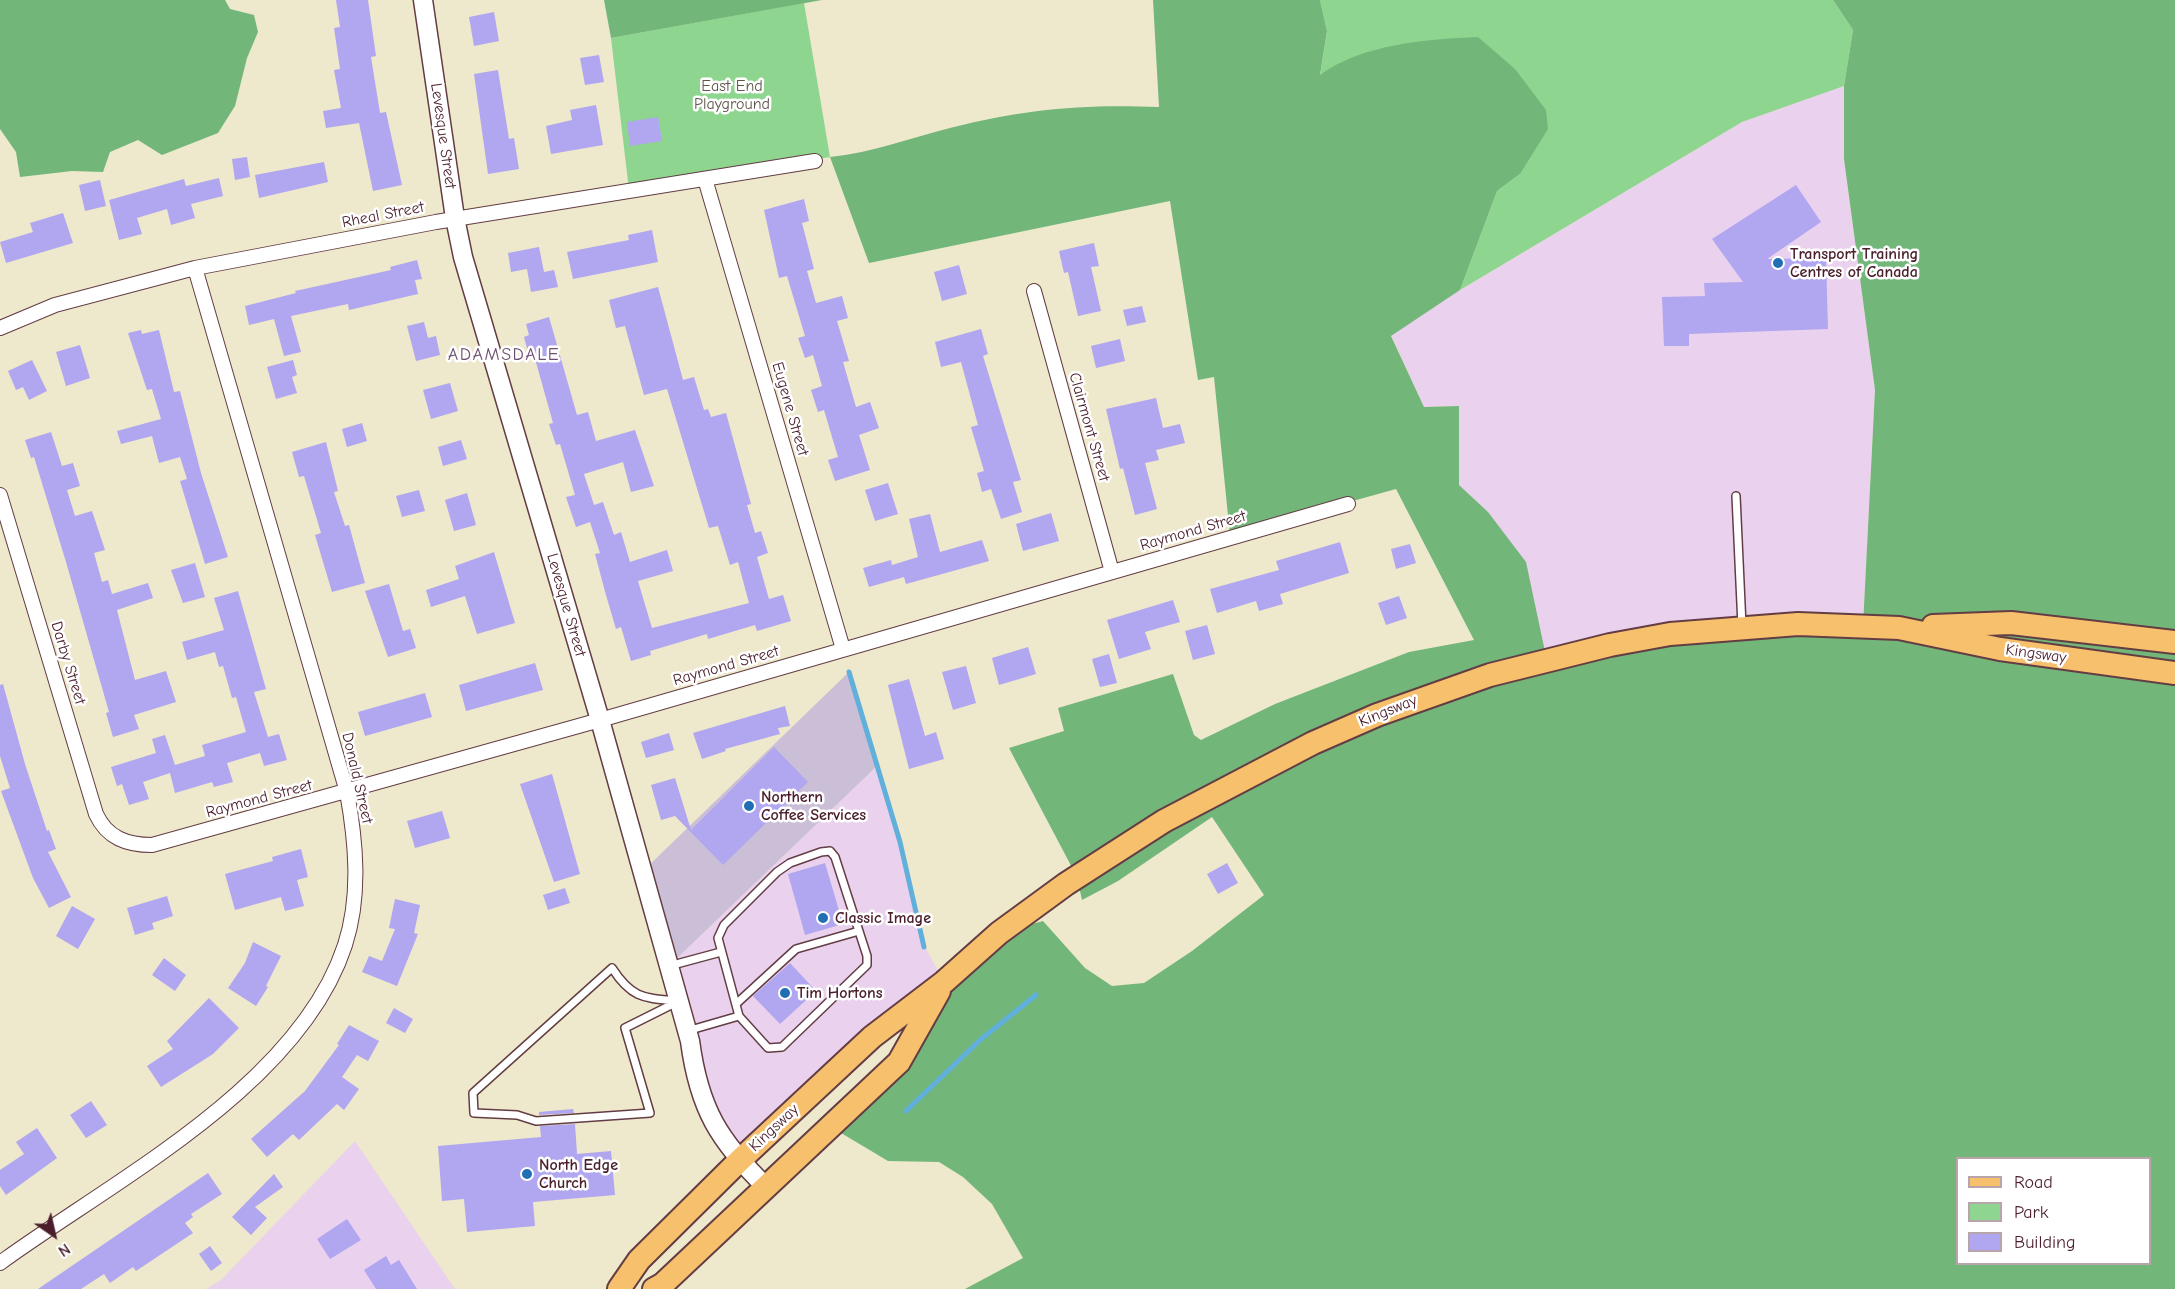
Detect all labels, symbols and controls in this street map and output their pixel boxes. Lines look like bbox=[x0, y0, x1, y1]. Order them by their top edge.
park label: East End Playground bbox=[694, 76, 770, 114]
street label: Levesque Street bbox=[426, 82, 460, 190]
street label: Rheal Street bbox=[340, 198, 426, 232]
place label: Transport Training Centres of Canada bbox=[1790, 244, 1918, 282]
marker: Transport Training Centres of Canada bbox=[1771, 256, 1785, 270]
district label: ADAMSDALE bbox=[448, 344, 560, 366]
street label: Eugene Street bbox=[767, 360, 813, 458]
street label: Clairmont Street bbox=[1064, 370, 1114, 484]
street label: Raymond Street bbox=[1138, 507, 1248, 555]
street label: Levesque Street bbox=[542, 551, 590, 659]
street label: Darby Street bbox=[46, 619, 90, 707]
street label: Kingsway bbox=[2004, 640, 2068, 668]
street label: Raymond Street bbox=[671, 642, 781, 690]
street label: Kingsway bbox=[1356, 691, 1420, 731]
street label: Donald Street bbox=[337, 731, 377, 825]
street label: Raymond Street bbox=[204, 776, 314, 822]
place label: Northern Coffee Services bbox=[761, 787, 866, 825]
marker: Northern Coffee Services bbox=[742, 799, 756, 813]
place label: Classic Image bbox=[835, 908, 931, 928]
marker: Classic Image bbox=[816, 911, 830, 925]
place label: Tim Hortons bbox=[797, 983, 882, 1003]
marker: Tim Hortons bbox=[778, 986, 792, 1000]
street label: Kingsway bbox=[745, 1100, 803, 1156]
place label: North Edge Church bbox=[539, 1155, 618, 1193]
legend bbox=[1956, 1157, 2151, 1265]
marker: North Edge Church bbox=[520, 1167, 534, 1181]
text: Road bbox=[2014, 1172, 2053, 1193]
text: Park bbox=[2014, 1202, 2048, 1223]
north arrow bbox=[24, 1205, 84, 1265]
text: Building bbox=[2014, 1232, 2076, 1253]
text: N bbox=[55, 1240, 73, 1260]

